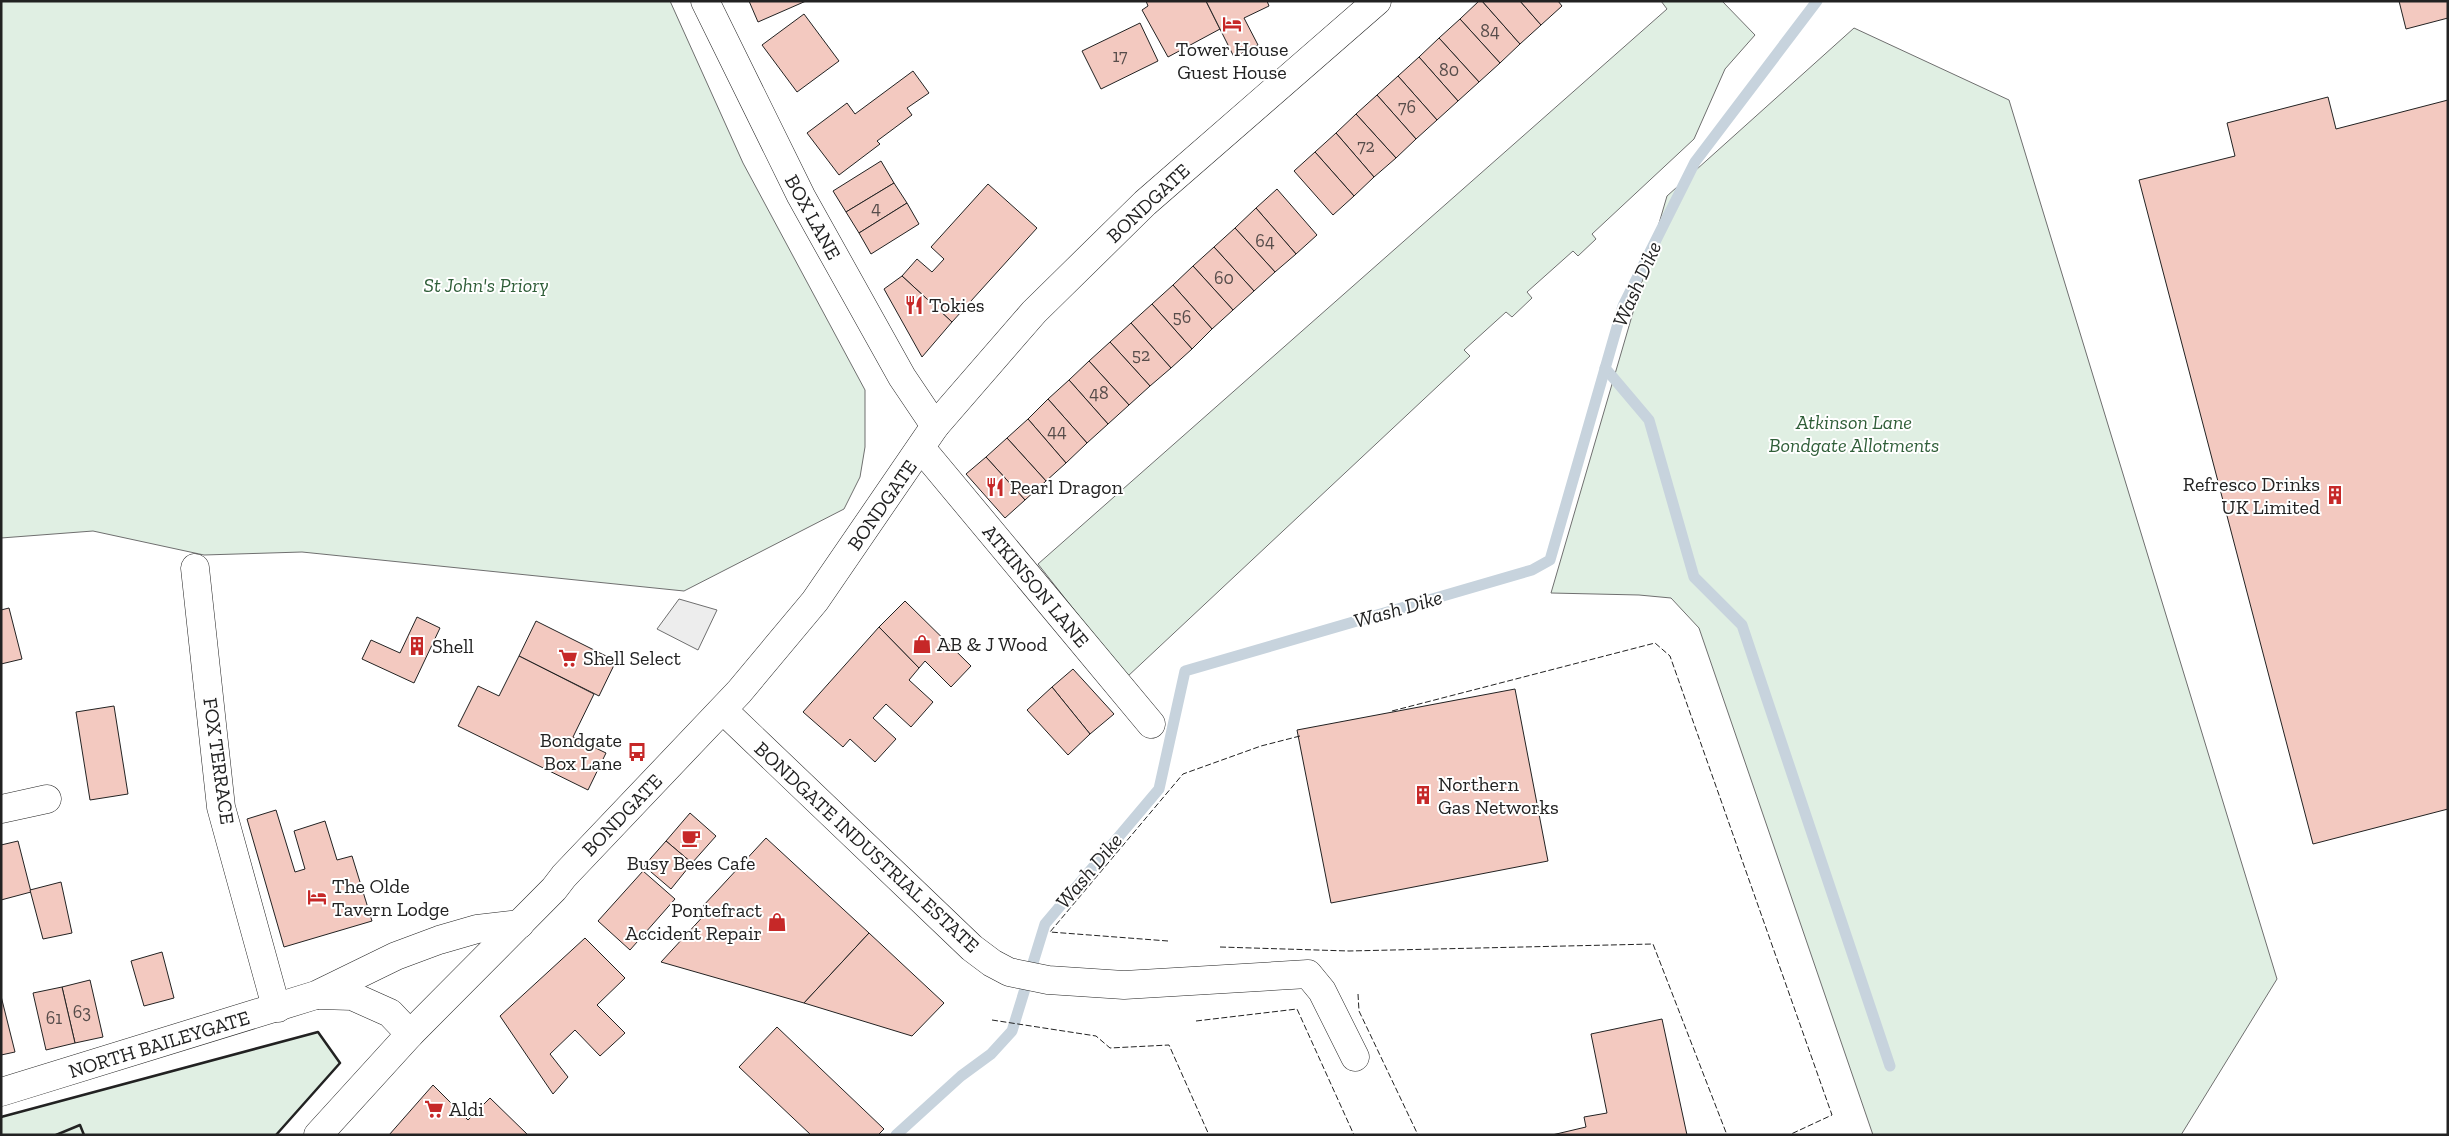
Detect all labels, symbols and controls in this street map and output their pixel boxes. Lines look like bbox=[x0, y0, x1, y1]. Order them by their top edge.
hotel icon: Tower House Guest House bbox=[1221, 13, 1243, 35]
house number: 84 bbox=[1480, 20, 1500, 42]
place label: Tower House Guest House bbox=[1176, 37, 1288, 84]
house number: 17 bbox=[1112, 45, 1128, 67]
house number: 80 bbox=[1439, 59, 1459, 81]
house number: 76 bbox=[1398, 96, 1416, 118]
house number: 72 bbox=[1357, 135, 1375, 157]
street label: BONDGATE bbox=[1101, 158, 1195, 248]
street label: BOX LANE bbox=[780, 170, 846, 264]
house number: 4 bbox=[871, 197, 881, 219]
house number: 64 bbox=[1255, 230, 1275, 252]
water label: Wash Dike bbox=[1607, 237, 1666, 330]
house number: 60 bbox=[1214, 267, 1234, 289]
park label: St John's Priory bbox=[423, 273, 549, 297]
place label: Tokies bbox=[929, 293, 985, 317]
restaurant icon: Tokies bbox=[903, 294, 925, 316]
house number: 56 bbox=[1173, 306, 1191, 328]
house number: 52 bbox=[1132, 344, 1150, 366]
house number: 48 bbox=[1089, 382, 1109, 404]
park label: Atkinson Lane Bondgate Allotments bbox=[1769, 410, 1939, 457]
house number: 44 bbox=[1047, 420, 1067, 442]
street label: BONDGATE bbox=[842, 455, 922, 555]
place label: Refresco Drinks UK Limited bbox=[2183, 472, 2320, 519]
place label: Pearl Dragon bbox=[1010, 475, 1124, 499]
restaurant icon: Pearl Dragon bbox=[984, 476, 1006, 498]
building icon: Refresco Drinks UK Limited bbox=[2324, 484, 2346, 506]
street label: ATKINSON LANE bbox=[978, 520, 1094, 652]
water label: Wash Dike bbox=[1351, 584, 1445, 633]
place label: AB & J Wood bbox=[937, 632, 1048, 656]
shop icon: AB & J Wood bbox=[911, 633, 933, 655]
place label: Shell bbox=[432, 634, 474, 658]
building icon: Shell bbox=[406, 635, 428, 657]
place label: Shell Select bbox=[583, 646, 681, 670]
supermarket icon: Shell Select bbox=[557, 647, 579, 669]
street label: FOX TERRACE bbox=[198, 696, 240, 826]
place label: Bondgate Box Lane bbox=[540, 728, 622, 775]
street label: BONDGATE INDUSTRIAL ESTATE bbox=[750, 736, 984, 958]
bus stop icon: Bondgate Box Lane bbox=[626, 741, 648, 763]
street label: BONDGATE bbox=[577, 769, 667, 861]
place label: Northern Gas Networks bbox=[1438, 772, 1559, 819]
building icon: Northern Gas Networks bbox=[1412, 784, 1434, 806]
cafe icon: Busy Bees Cafe bbox=[680, 827, 702, 849]
water label: Wash Dike bbox=[1050, 828, 1127, 913]
place label: Busy Bees Cafe bbox=[627, 851, 755, 875]
place label: The Olde Tavern Lodge bbox=[332, 874, 449, 921]
hotel icon: The Olde Tavern Lodge bbox=[306, 886, 328, 908]
place label: Pontefract Accident Repair bbox=[625, 898, 763, 945]
shop icon: Pontefract Accident Repair bbox=[766, 911, 788, 933]
house number: 63 bbox=[73, 1001, 91, 1023]
street label: NORTH BAILEYGATE bbox=[66, 1005, 252, 1083]
house number: 61 bbox=[46, 1007, 62, 1029]
place label: Aldi bbox=[449, 1097, 484, 1121]
supermarket icon: Aldi bbox=[423, 1098, 445, 1120]

